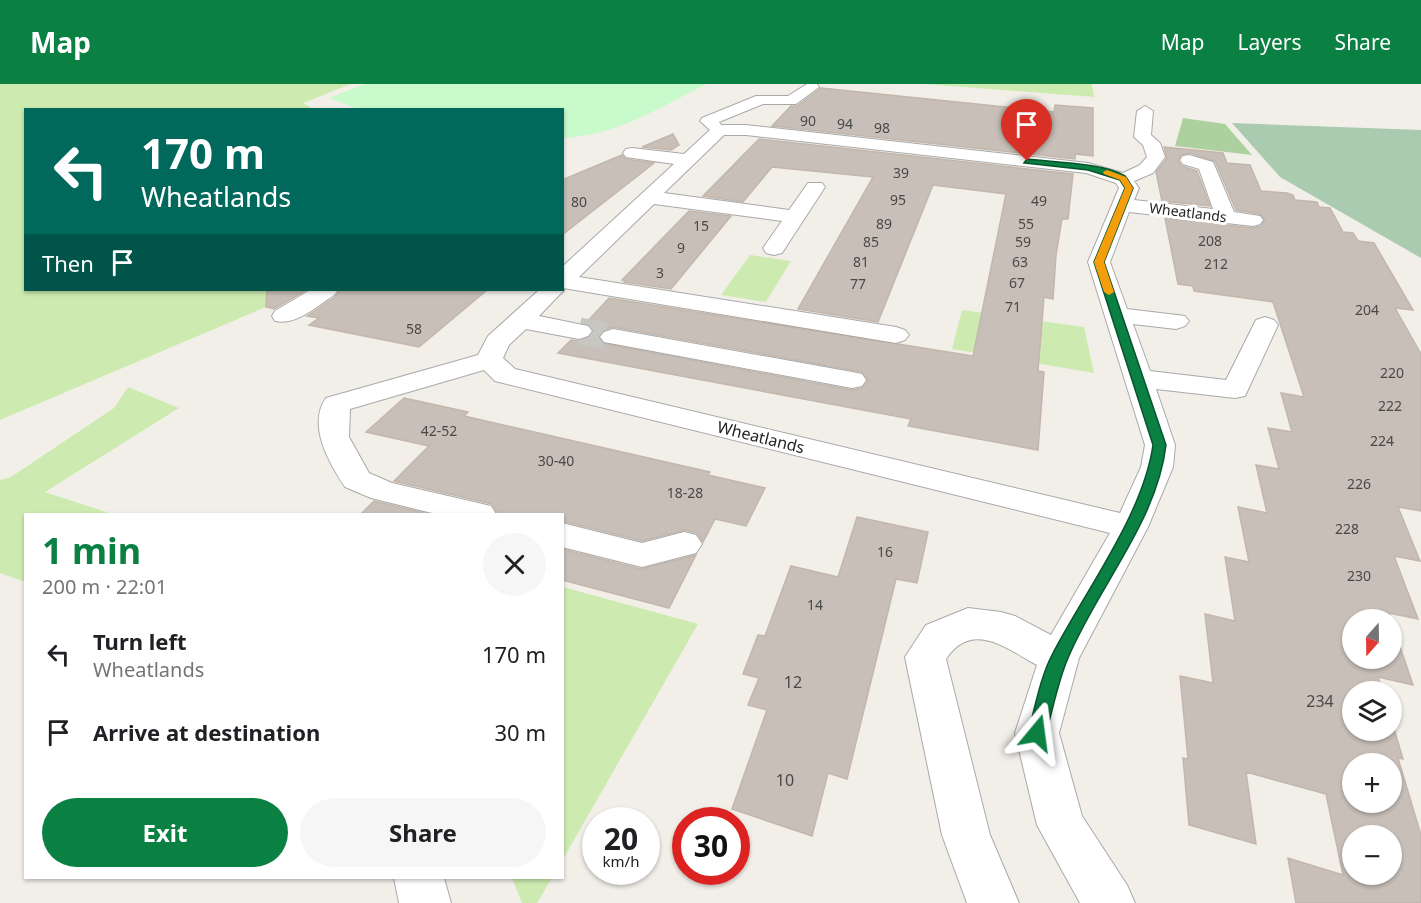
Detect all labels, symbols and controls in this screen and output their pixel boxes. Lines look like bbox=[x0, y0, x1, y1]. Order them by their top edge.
text: Map bbox=[30, 23, 91, 61]
text: Map bbox=[1161, 28, 1205, 56]
text: Layers bbox=[1238, 28, 1302, 56]
text: Share bbox=[1335, 28, 1391, 56]
pin bbox=[1001, 99, 1052, 161]
icon: arrive bbox=[1010, 108, 1043, 141]
house number: 90 bbox=[800, 111, 816, 130]
house number: 94 bbox=[837, 114, 853, 133]
house number: 98 bbox=[874, 118, 890, 137]
text: 170 m bbox=[141, 124, 265, 181]
icon: left bbox=[42, 132, 120, 210]
house number: 39 bbox=[893, 163, 909, 182]
text: Wheatlands bbox=[141, 178, 291, 215]
house number: 95 bbox=[890, 190, 906, 209]
house number: 49 bbox=[1031, 191, 1047, 210]
house number: 80 bbox=[571, 192, 587, 211]
street label: Wheatlands bbox=[1148, 198, 1228, 226]
house number: 89 bbox=[876, 214, 892, 233]
house number: 55 bbox=[1018, 214, 1034, 233]
house number: 15 bbox=[693, 216, 709, 235]
house number: 208 bbox=[1198, 231, 1222, 250]
house number: 85 bbox=[863, 232, 879, 251]
house number: 59 bbox=[1015, 232, 1031, 251]
house number: 9 bbox=[677, 238, 685, 257]
icon: arrive bbox=[106, 246, 139, 279]
text: Then bbox=[42, 248, 94, 278]
house number: 81 bbox=[853, 252, 869, 271]
house number: 63 bbox=[1012, 252, 1028, 271]
house number: 212 bbox=[1204, 254, 1228, 273]
house number: 3 bbox=[656, 263, 664, 282]
house number: 67 bbox=[1009, 273, 1025, 292]
house number: 77 bbox=[850, 274, 866, 293]
house number: 71 bbox=[1005, 297, 1021, 316]
house number: 204 bbox=[1355, 300, 1379, 319]
house number: 58 bbox=[406, 319, 422, 338]
house number: 220 bbox=[1380, 363, 1404, 382]
house number: 222 bbox=[1378, 396, 1402, 415]
street label: Wheatlands bbox=[715, 416, 807, 458]
house number: 42-52 bbox=[421, 421, 457, 440]
house number: 224 bbox=[1370, 431, 1394, 450]
house number: 30-40 bbox=[538, 451, 574, 470]
house number: 226 bbox=[1347, 474, 1371, 493]
house number: 18-28 bbox=[667, 483, 703, 502]
house number: 228 bbox=[1335, 519, 1359, 538]
text: 1 min bbox=[42, 526, 141, 575]
button: close bbox=[483, 533, 546, 596]
house number: 16 bbox=[877, 542, 893, 561]
house number: 230 bbox=[1347, 566, 1371, 585]
text: 200 m · 22:01 bbox=[42, 573, 167, 600]
house number: 14 bbox=[807, 595, 823, 614]
north arrow bbox=[1342, 609, 1402, 669]
map controls bbox=[1342, 609, 1402, 885]
text: Turn left bbox=[93, 626, 187, 656]
icon: left bbox=[42, 638, 75, 671]
text: 170 m bbox=[482, 639, 546, 669]
text: Wheatlands bbox=[93, 656, 204, 683]
house number: 12 bbox=[784, 671, 802, 693]
button: layers bbox=[1342, 681, 1402, 741]
house number: 234 bbox=[1306, 690, 1334, 712]
position arrow bbox=[1005, 701, 1069, 765]
icon: arrive bbox=[42, 716, 75, 749]
text: Arrive at destination bbox=[93, 717, 320, 747]
text: 30 m bbox=[495, 717, 546, 747]
button: + bbox=[1342, 753, 1402, 813]
house number: 10 bbox=[776, 769, 794, 791]
button: Exit bbox=[42, 798, 288, 867]
button: Share bbox=[300, 798, 546, 867]
speed limit sign: 30 bbox=[672, 807, 750, 885]
text: 20 bbox=[604, 818, 638, 859]
button: − bbox=[1342, 825, 1402, 885]
text: km/h bbox=[603, 851, 639, 871]

